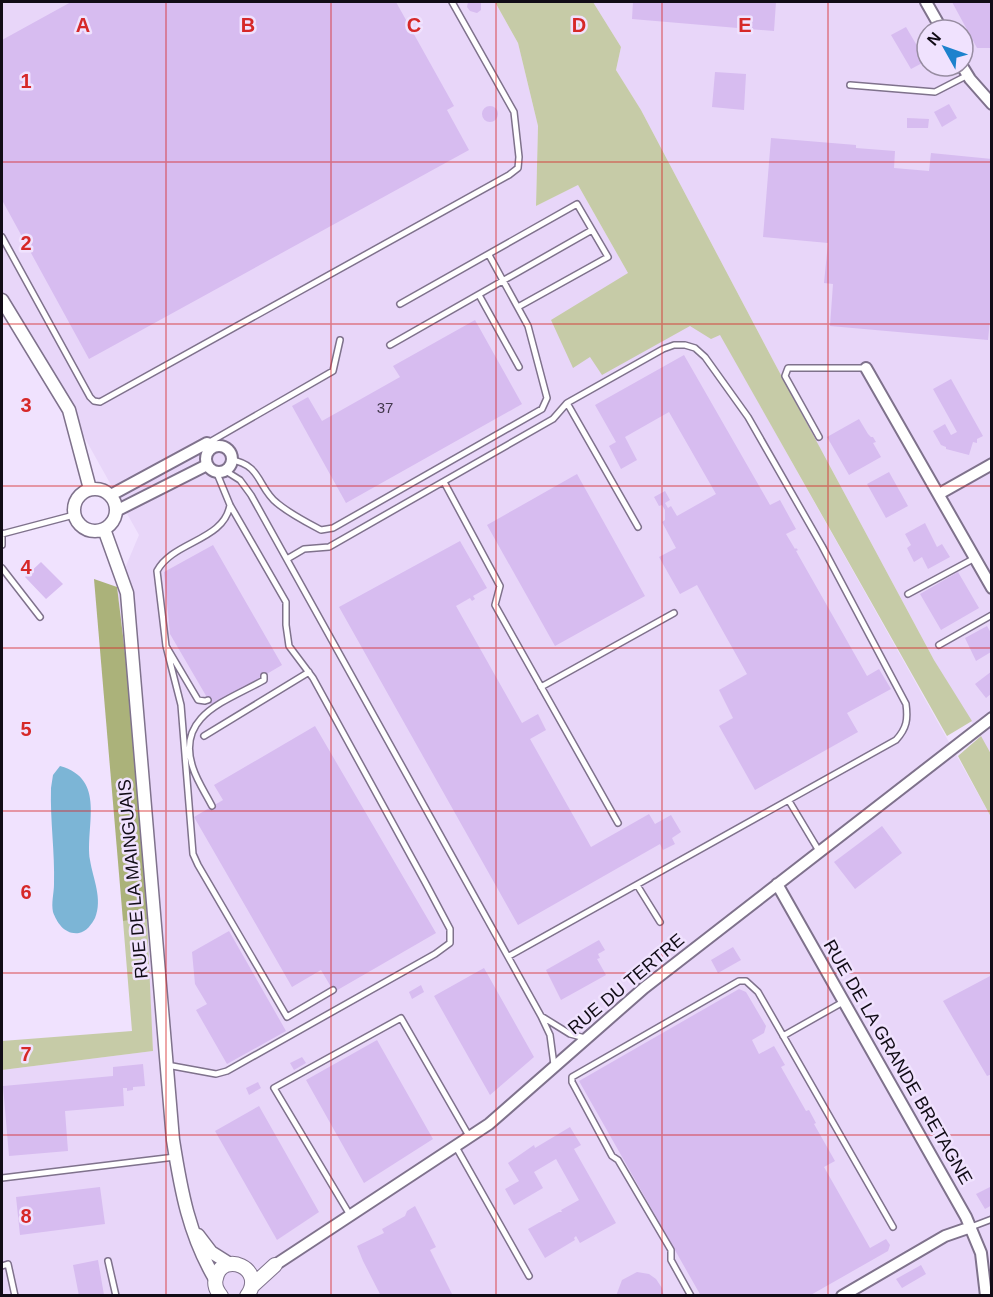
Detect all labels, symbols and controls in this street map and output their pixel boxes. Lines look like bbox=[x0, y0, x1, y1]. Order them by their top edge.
text: A bbox=[76, 14, 90, 36]
text: B bbox=[241, 14, 255, 36]
text: C bbox=[407, 14, 421, 36]
text: D bbox=[572, 14, 586, 36]
text: E bbox=[738, 14, 752, 36]
north arrow bbox=[915, 18, 975, 78]
text: N bbox=[924, 29, 944, 49]
text: 1 bbox=[20, 70, 32, 92]
text: 2 bbox=[20, 232, 32, 254]
text: 3 bbox=[20, 394, 32, 416]
house number: 37 bbox=[377, 399, 393, 416]
text: 4 bbox=[20, 556, 32, 578]
text: 5 bbox=[20, 718, 32, 740]
street label: RUE DE LA MAINGUAIS bbox=[114, 778, 152, 980]
text: 6 bbox=[20, 881, 32, 903]
street label: RUE DU TERTRE bbox=[564, 930, 688, 1038]
street label: RUE DE LA GRANDE BRETAGNE bbox=[820, 936, 976, 1188]
text: 7 bbox=[20, 1043, 32, 1065]
text: 8 bbox=[20, 1205, 32, 1227]

